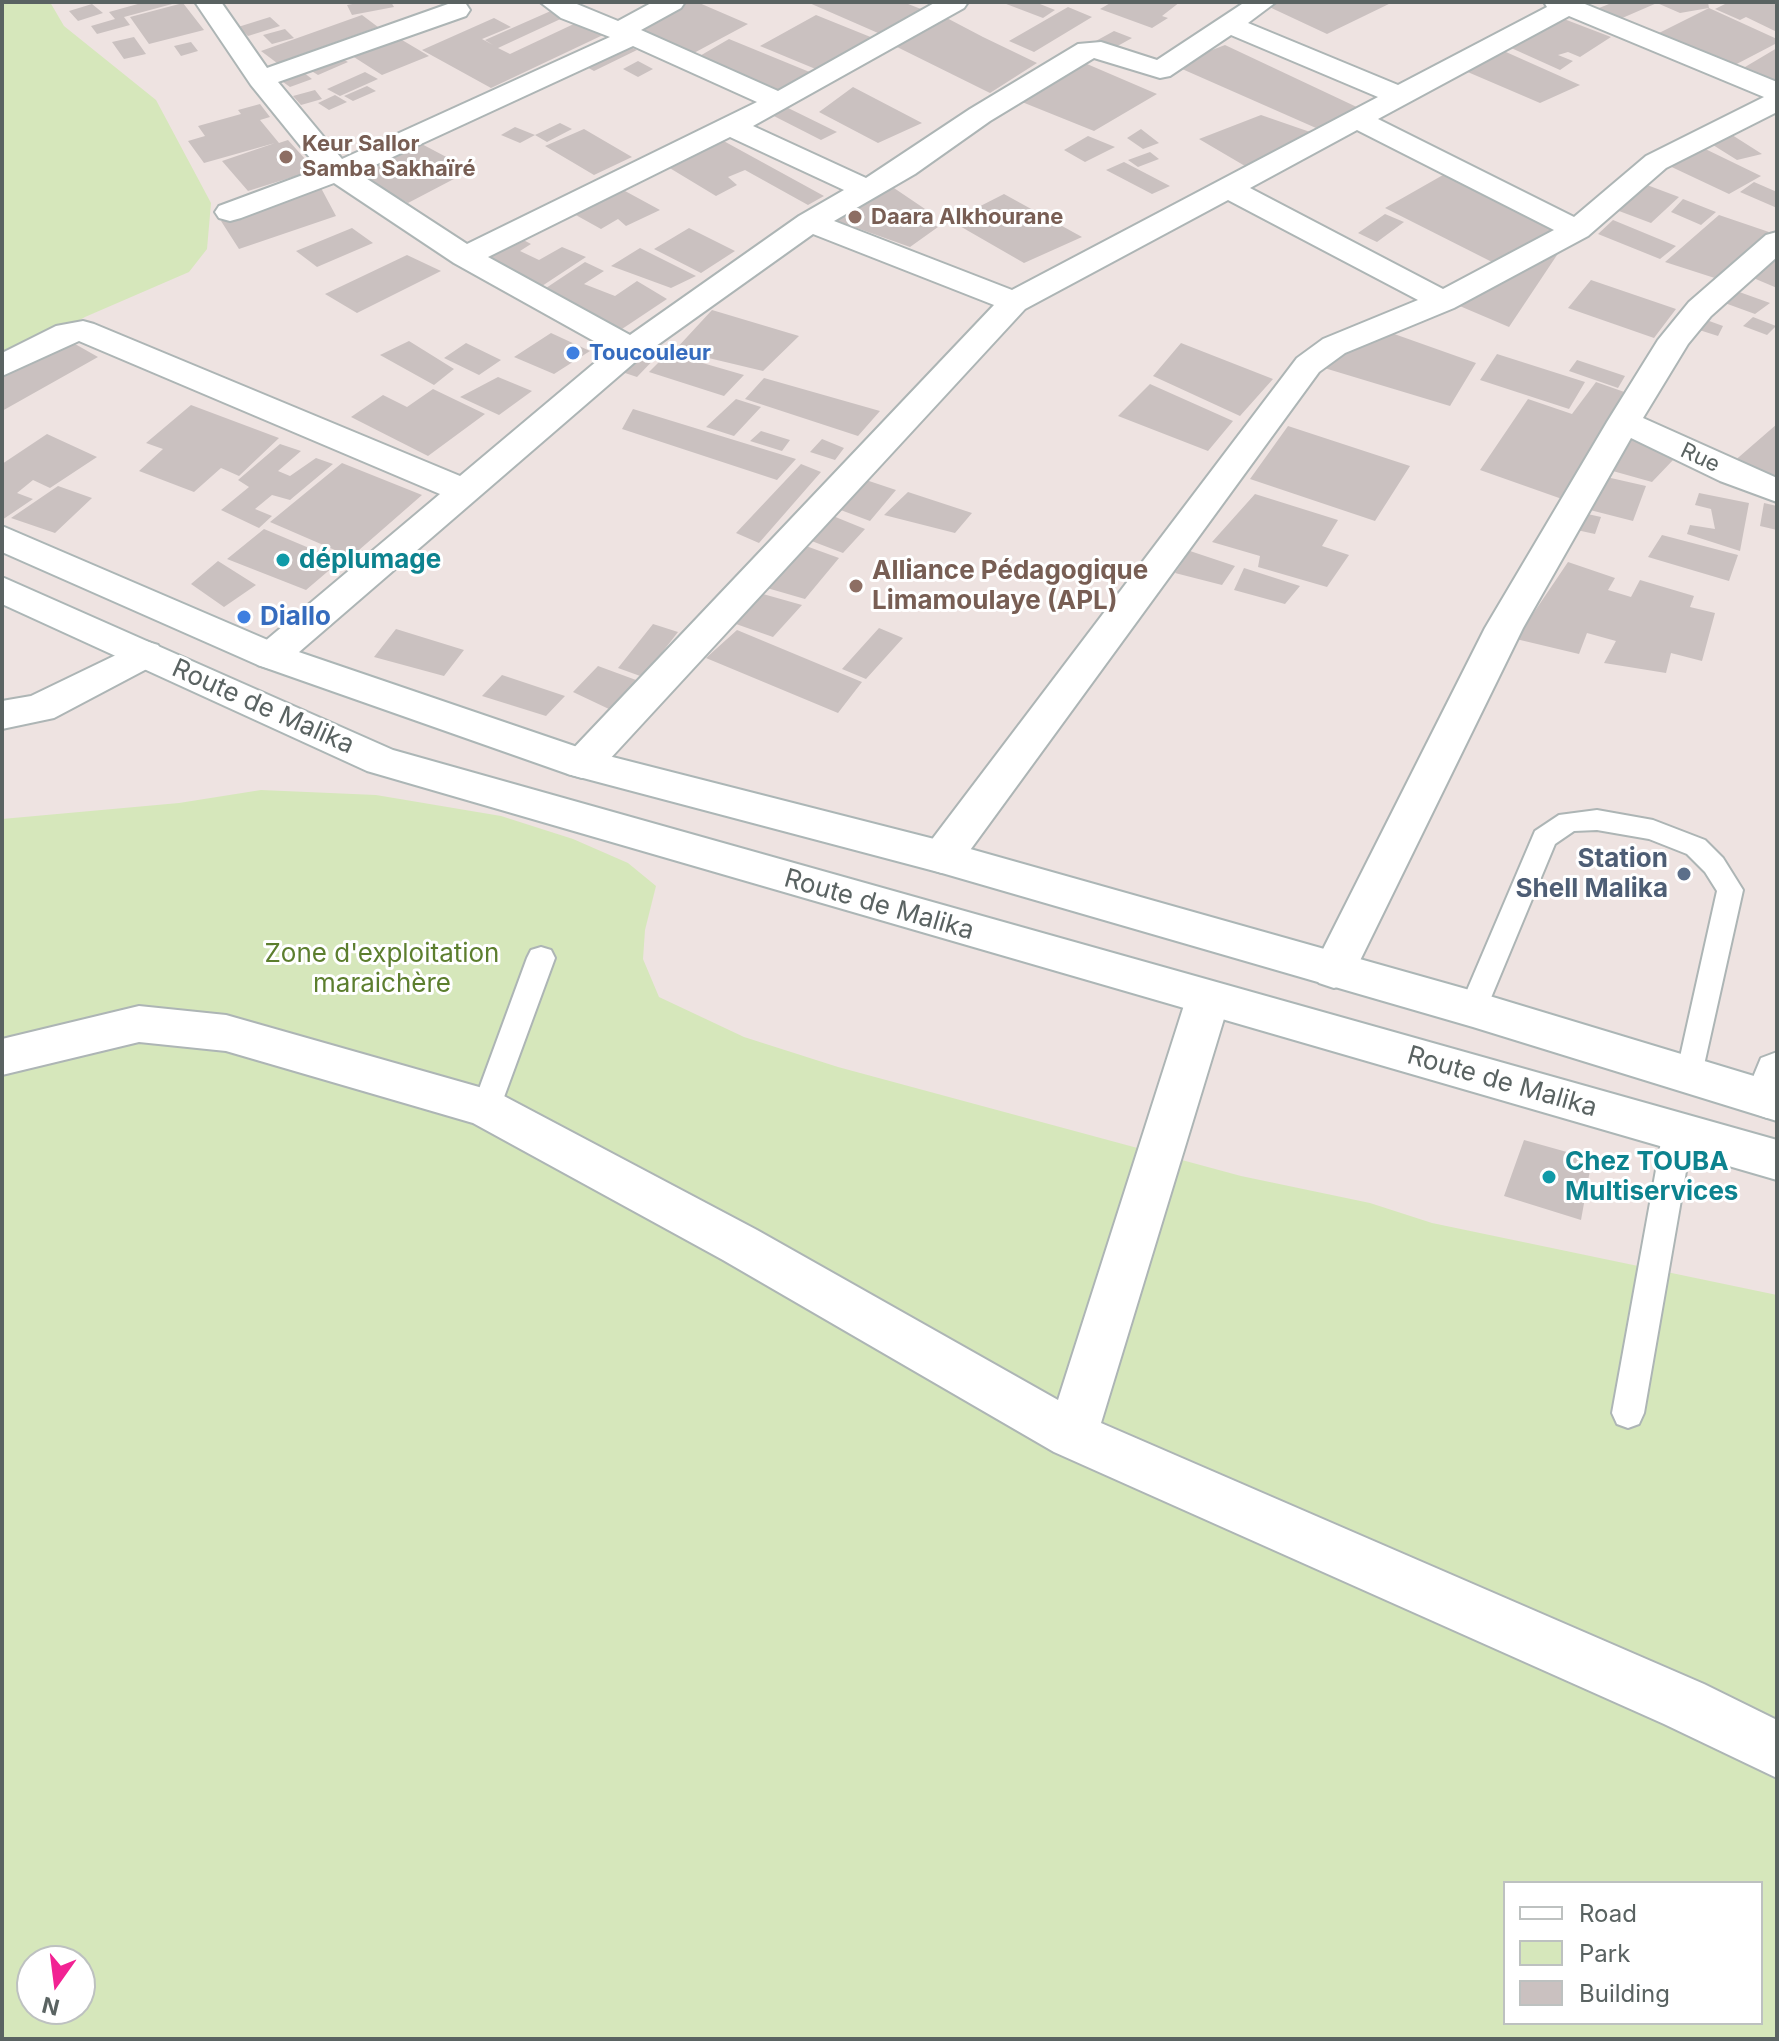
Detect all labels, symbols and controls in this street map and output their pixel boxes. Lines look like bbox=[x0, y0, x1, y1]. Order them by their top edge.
place label: Keur Sallor Samba Sakhaïré bbox=[302, 131, 476, 182]
marker: Keur Sallor Samba Sakhaïré bbox=[277, 148, 295, 166]
place label: Daara Alkhourane bbox=[871, 204, 1063, 230]
marker: Daara Alkhourane bbox=[846, 208, 864, 226]
place label: Toucouleur bbox=[589, 340, 711, 366]
marker: Toucouleur bbox=[564, 344, 582, 362]
street label: Rue bbox=[1676, 438, 1724, 478]
place label: déplumage bbox=[299, 544, 441, 576]
marker: déplumage bbox=[274, 551, 292, 569]
place label: Alliance Pédagogique Limamoulaye (APL) bbox=[872, 555, 1148, 616]
marker: Alliance Pédagogique Limamoulaye (APL) bbox=[847, 577, 865, 595]
place label: Diallo bbox=[260, 601, 331, 633]
marker: Diallo bbox=[235, 608, 253, 626]
street label: Route de Malika bbox=[167, 653, 359, 761]
place label: Station Shell Malika bbox=[1515, 843, 1668, 904]
street label: Route de Malika bbox=[781, 863, 977, 947]
marker: Station Shell Malika bbox=[1675, 865, 1693, 883]
park label: Zone d'exploitation maraichère bbox=[265, 938, 499, 1000]
street label: Route de Malika bbox=[1404, 1040, 1600, 1124]
place label: Chez TOUBA Multiservices bbox=[1565, 1146, 1738, 1208]
marker: Chez TOUBA Multiservices bbox=[1540, 1168, 1558, 1186]
legend bbox=[1503, 1881, 1763, 2025]
text: Road bbox=[1579, 1899, 1637, 1928]
text: Park bbox=[1579, 1939, 1630, 1968]
north arrow bbox=[16, 1945, 96, 2025]
text: Building bbox=[1579, 1979, 1670, 2008]
text: N bbox=[39, 1992, 62, 2021]

